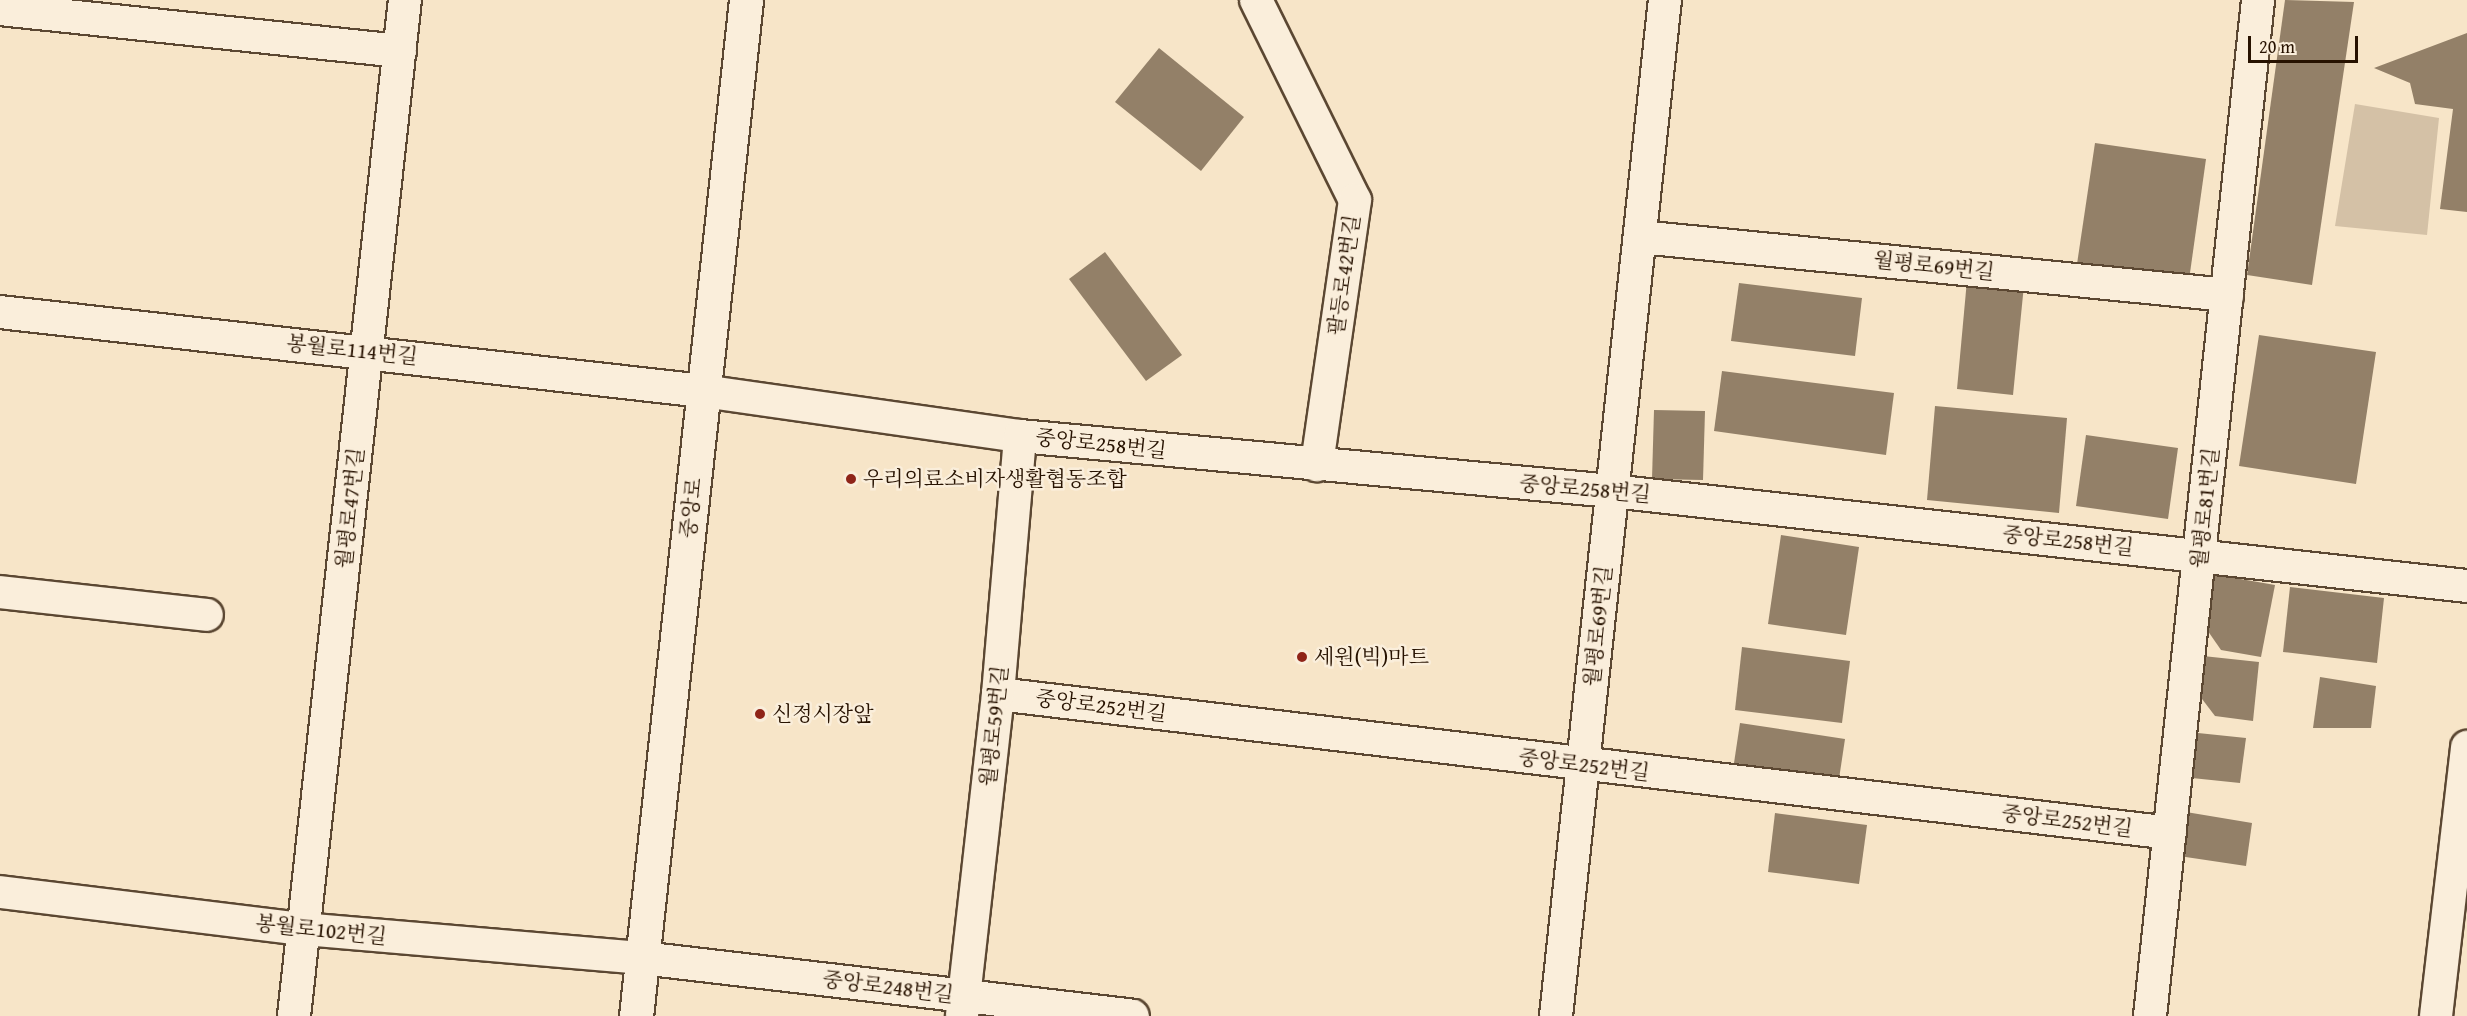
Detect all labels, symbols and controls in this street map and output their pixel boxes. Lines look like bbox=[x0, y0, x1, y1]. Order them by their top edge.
scale bar bbox=[2251, 24, 2360, 62]
text: 20 m bbox=[2259, 33, 2295, 60]
street label: 팔등로42번길 bbox=[1323, 213, 1365, 337]
street label: 월평로69번길 bbox=[1872, 247, 1996, 285]
street label: 봉월로114번길 bbox=[285, 331, 419, 369]
street label: 중앙로258번길 bbox=[1034, 425, 1168, 463]
street label: 월평로47번길 bbox=[331, 446, 369, 570]
street label: 월평로81번길 bbox=[2186, 446, 2224, 570]
place label: 우리의료소비자생활협동조합 bbox=[863, 466, 1127, 492]
street label: 중앙로258번길 bbox=[1518, 471, 1652, 507]
marker: 우리의료소비자생활협동조합 bbox=[844, 472, 858, 486]
street label: 중앙로 bbox=[675, 476, 707, 540]
street label: 중앙로258번길 bbox=[2001, 522, 2135, 560]
street label: 월평로69번길 bbox=[1579, 564, 1617, 688]
place label: 세원(빅)마트 bbox=[1314, 644, 1429, 670]
marker: 세원(빅)마트 bbox=[1295, 650, 1309, 664]
street label: 월평로59번길 bbox=[975, 664, 1013, 788]
street label: 중앙로252번길 bbox=[1034, 685, 1168, 727]
place label: 신정시장앞 bbox=[772, 701, 873, 727]
marker: 신정시장앞 bbox=[753, 707, 767, 721]
street label: 중앙로252번길 bbox=[1517, 744, 1651, 786]
street label: 중앙로252번길 bbox=[2000, 800, 2134, 842]
street label: 봉월로102번길 bbox=[254, 911, 388, 949]
street label: 중앙로248번길 bbox=[821, 966, 955, 1008]

